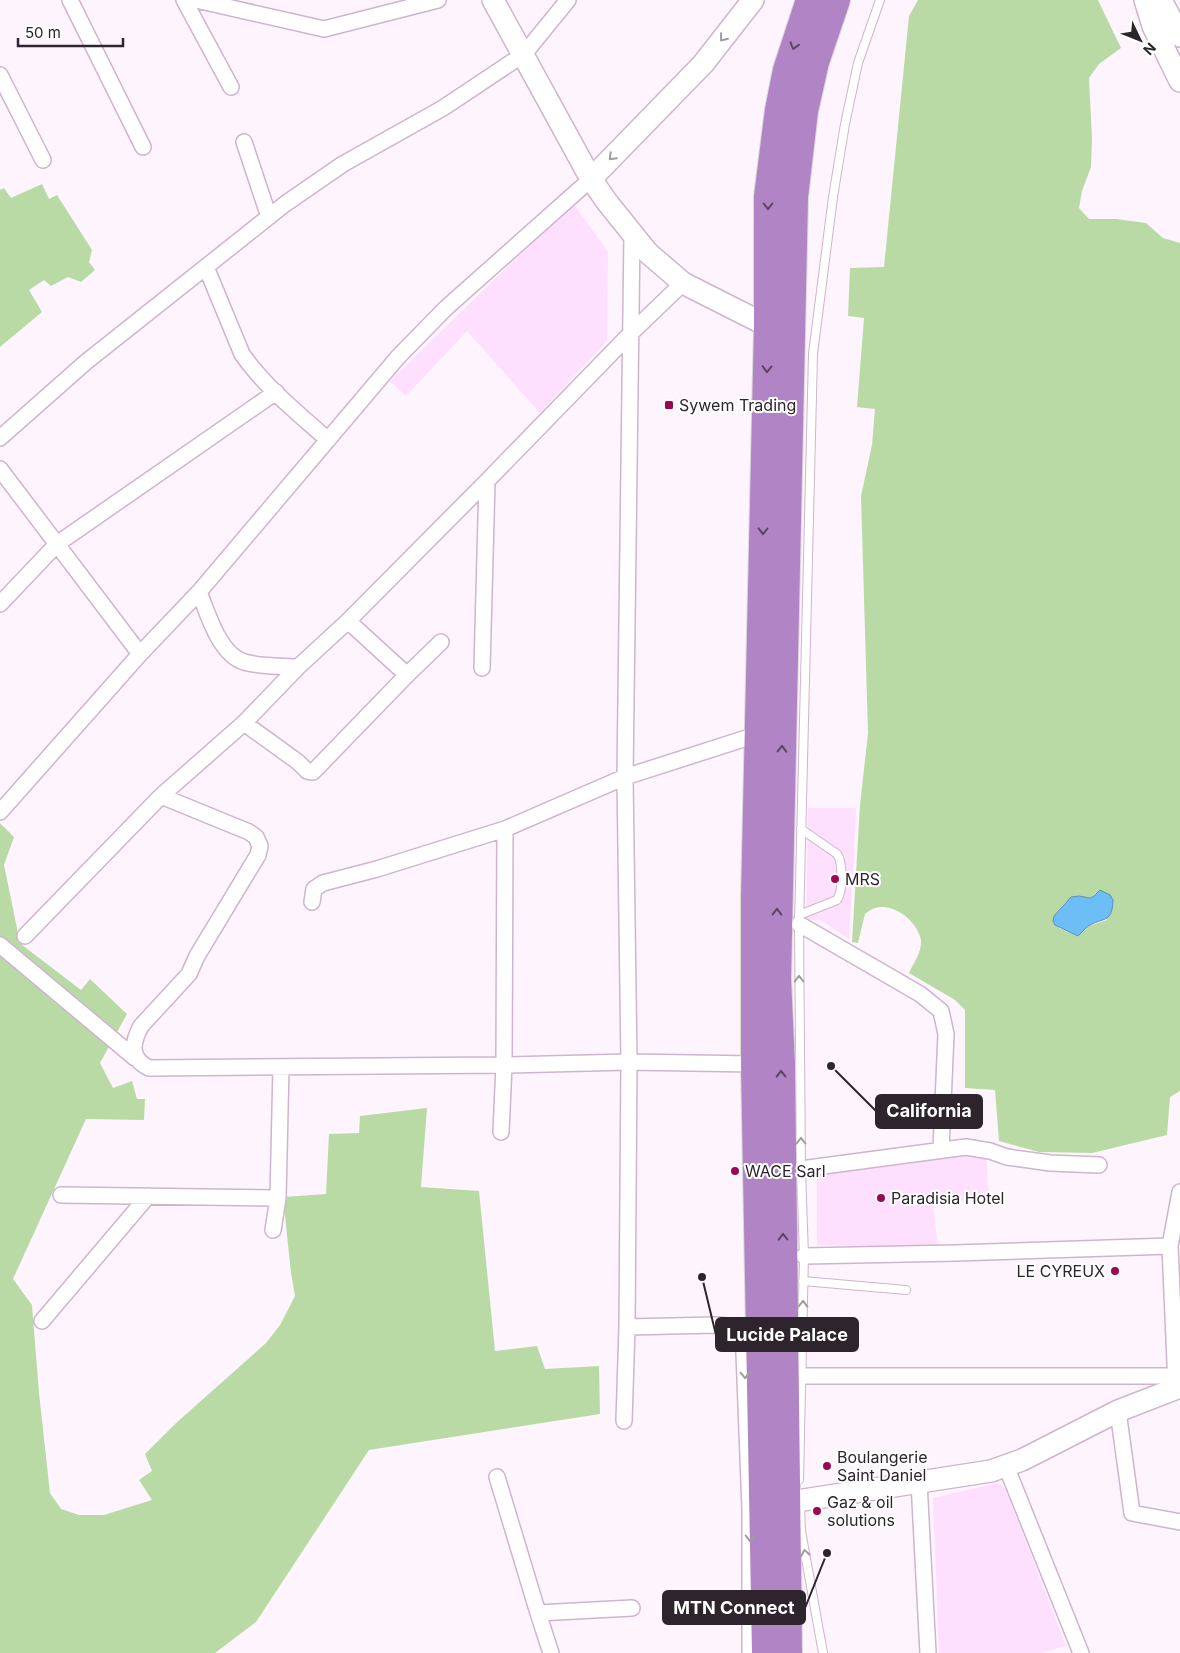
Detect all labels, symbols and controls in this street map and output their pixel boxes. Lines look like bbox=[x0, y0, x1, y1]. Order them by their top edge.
scale bar bbox=[18, 15, 122, 47]
north arrow bbox=[1115, 15, 1165, 65]
text: 50 m bbox=[25, 23, 61, 42]
one-way arrow bbox=[721, 32, 729, 41]
text: N bbox=[1140, 40, 1160, 59]
one-way arrow bbox=[790, 42, 800, 50]
one-way arrow bbox=[609, 151, 618, 160]
one-way arrow bbox=[763, 202, 773, 210]
one-way arrow bbox=[762, 365, 772, 373]
place label: Sywem Trading bbox=[679, 395, 796, 415]
marker: Sywem Trading bbox=[663, 399, 675, 411]
one-way arrow bbox=[758, 528, 768, 535]
one-way arrow bbox=[776, 745, 787, 753]
place label: MRS bbox=[845, 869, 880, 889]
marker: MRS bbox=[829, 873, 841, 885]
one-way arrow bbox=[772, 908, 783, 916]
one-way arrow bbox=[794, 975, 804, 982]
one-way arrow bbox=[776, 1070, 786, 1078]
callout: California bbox=[876, 1095, 982, 1128]
text: California bbox=[886, 1100, 972, 1121]
one-way arrow bbox=[795, 1137, 806, 1145]
place label: WACE Sarl bbox=[745, 1161, 826, 1181]
marker: WACE Sarl bbox=[729, 1165, 741, 1177]
place label: Paradisia Hotel bbox=[891, 1188, 1004, 1208]
marker: Paradisia Hotel bbox=[875, 1192, 887, 1204]
one-way arrow bbox=[778, 1233, 789, 1241]
place label: LE CYREUX bbox=[1017, 1261, 1105, 1281]
marker: LE CYREUX bbox=[1109, 1265, 1121, 1277]
one-way arrow bbox=[798, 1299, 808, 1307]
callout: Lucide Palace bbox=[716, 1318, 858, 1351]
text: Lucide Palace bbox=[726, 1324, 848, 1345]
one-way arrow bbox=[740, 1372, 750, 1380]
place label: Boulangerie Saint Daniel bbox=[837, 1447, 927, 1485]
marker: Boulangerie Saint Daniel bbox=[821, 1460, 833, 1472]
place label: Gaz & oil solutions bbox=[827, 1492, 895, 1530]
marker: Gaz & oil solutions bbox=[811, 1505, 823, 1517]
one-way arrow bbox=[745, 1534, 755, 1542]
one-way arrow bbox=[801, 1549, 811, 1558]
callout: MTN Connect bbox=[663, 1591, 805, 1624]
text: MTN Connect bbox=[673, 1597, 795, 1618]

